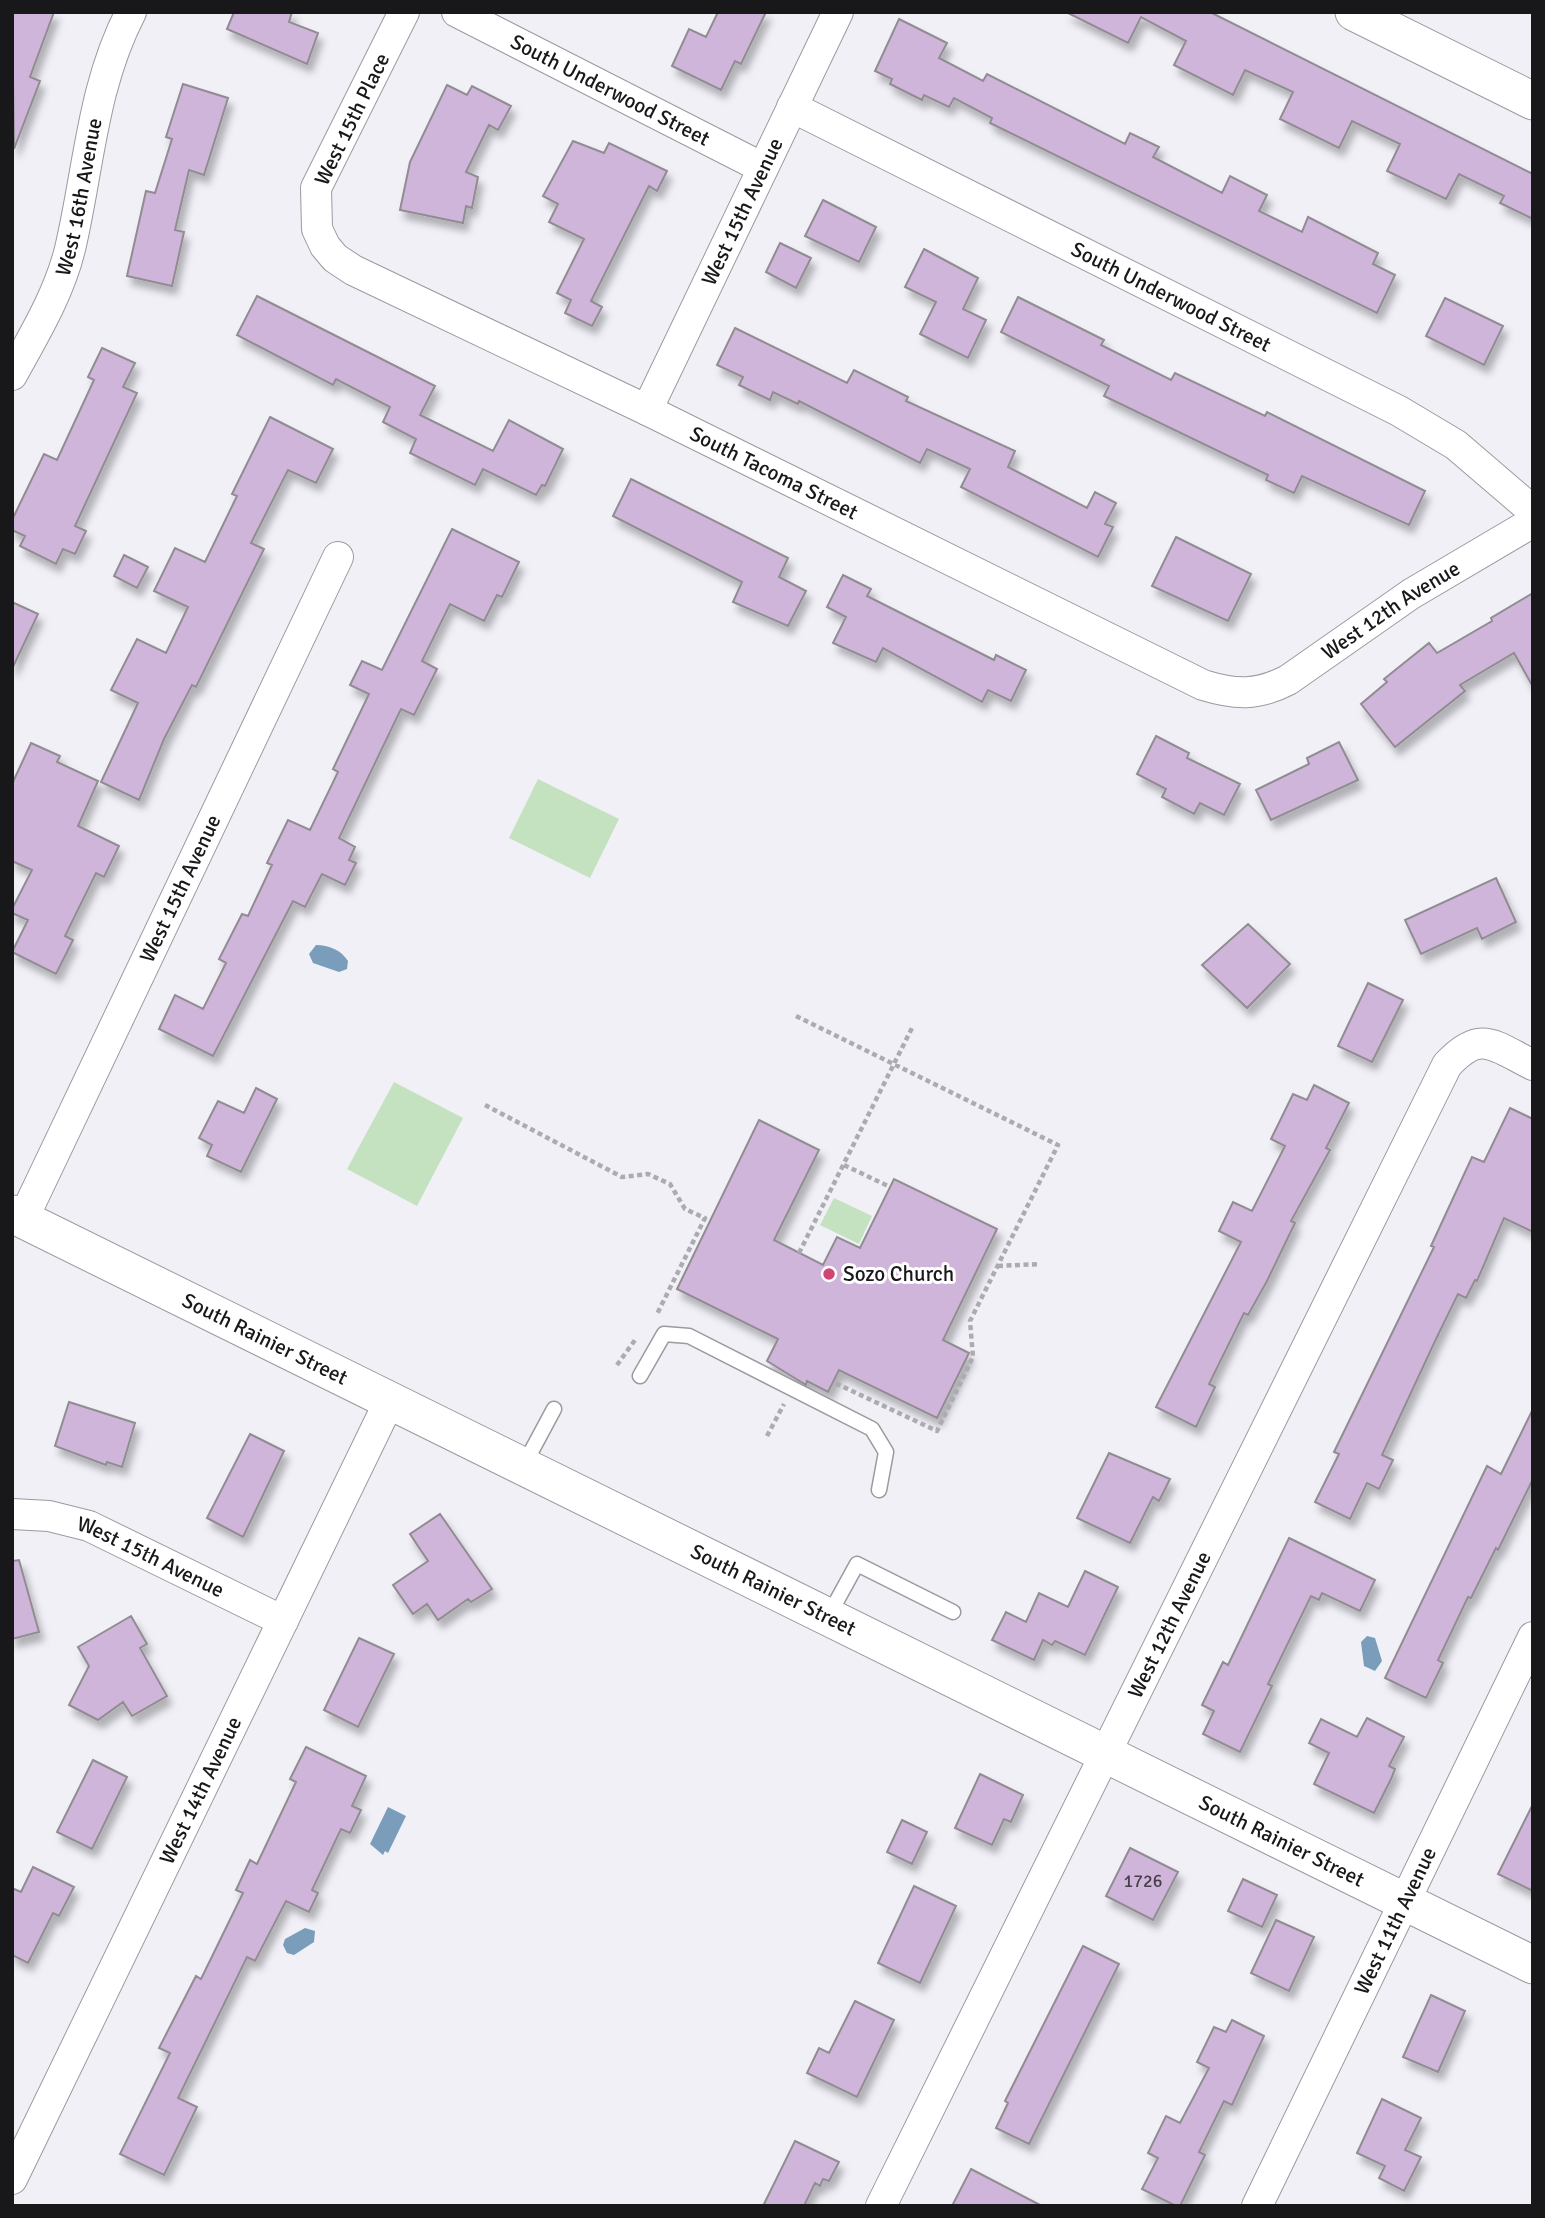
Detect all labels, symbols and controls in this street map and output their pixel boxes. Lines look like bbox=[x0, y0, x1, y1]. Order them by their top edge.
street label: South Underwood Street bbox=[506, 29, 714, 152]
street label: West 15th Place bbox=[309, 49, 395, 189]
street label: West 16th Avenue bbox=[50, 116, 108, 279]
street label: West 15th Avenue bbox=[696, 134, 789, 290]
street label: South Underwood Street bbox=[1067, 236, 1275, 358]
street label: South Tacoma Street bbox=[685, 420, 862, 525]
street label: West 12th Avenue bbox=[1317, 555, 1465, 665]
street label: West 15th Avenue bbox=[134, 810, 226, 967]
place label: Sozo Church bbox=[843, 1261, 954, 1287]
marker: Sozo Church bbox=[821, 1266, 837, 1282]
street label: South Rainier Street bbox=[178, 1287, 352, 1391]
street label: West 15th Avenue bbox=[75, 1511, 229, 1603]
street label: South Rainier Street bbox=[686, 1538, 860, 1642]
street label: West 12th Avenue bbox=[1122, 1547, 1217, 1702]
street label: West 14th Avenue bbox=[154, 1712, 247, 1868]
street label: South Rainier Street bbox=[1195, 1789, 1369, 1893]
street label: West 11th Avenue bbox=[1349, 1843, 1442, 1999]
house number: 1726 bbox=[1124, 1870, 1162, 1892]

